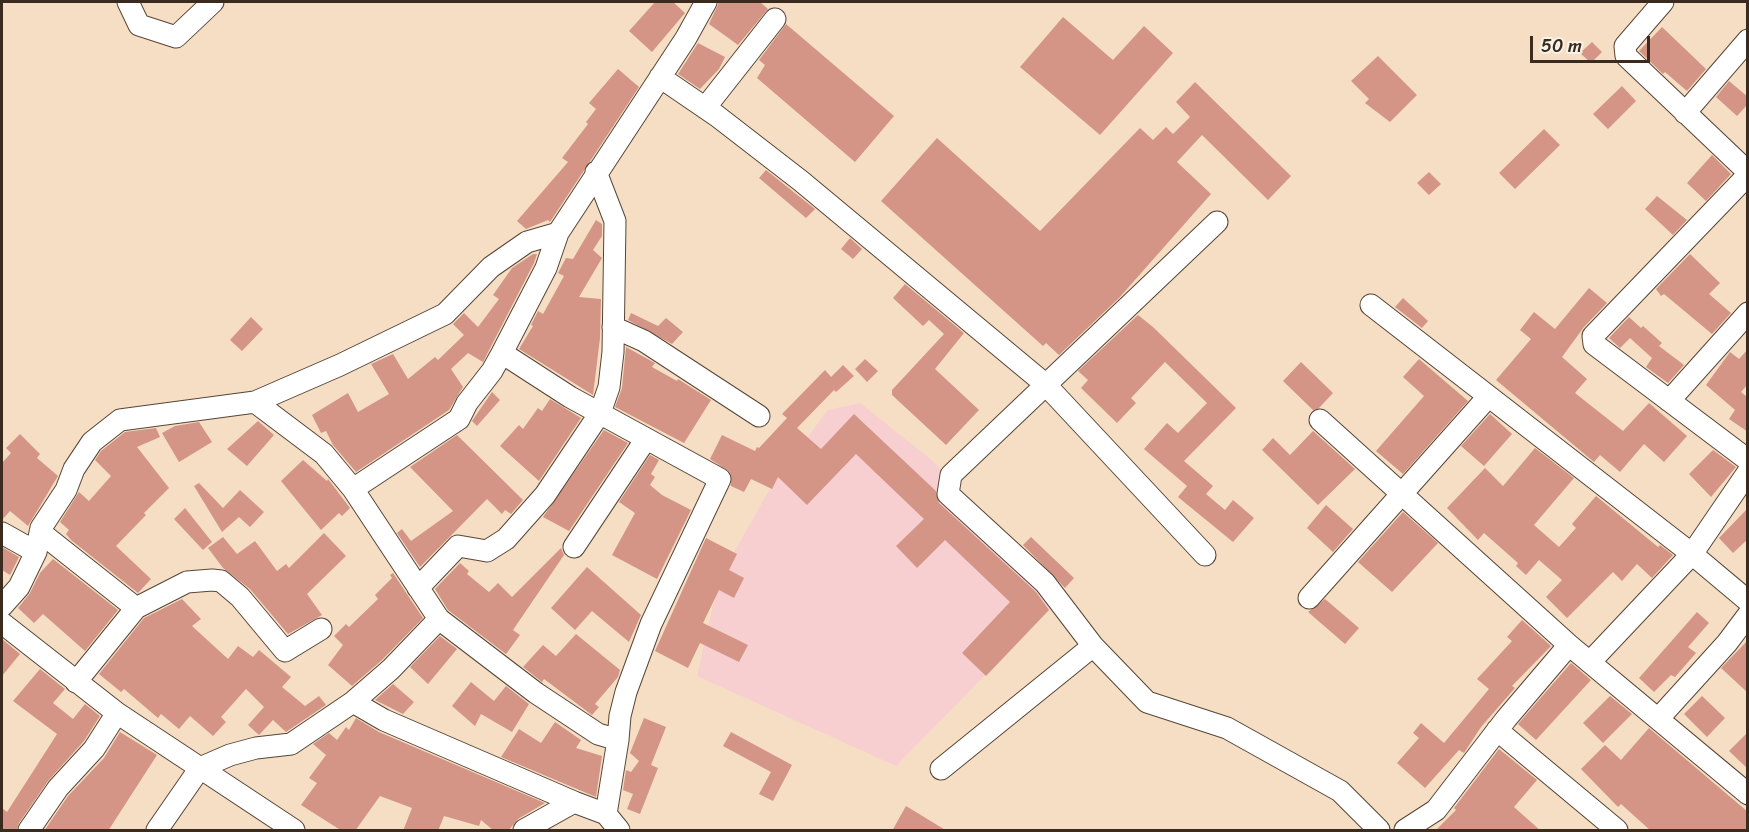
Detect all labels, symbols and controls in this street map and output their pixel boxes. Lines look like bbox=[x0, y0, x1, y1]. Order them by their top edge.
scale bar bbox=[1533, 24, 1653, 62]
text: 50 m bbox=[1541, 30, 1582, 62]

